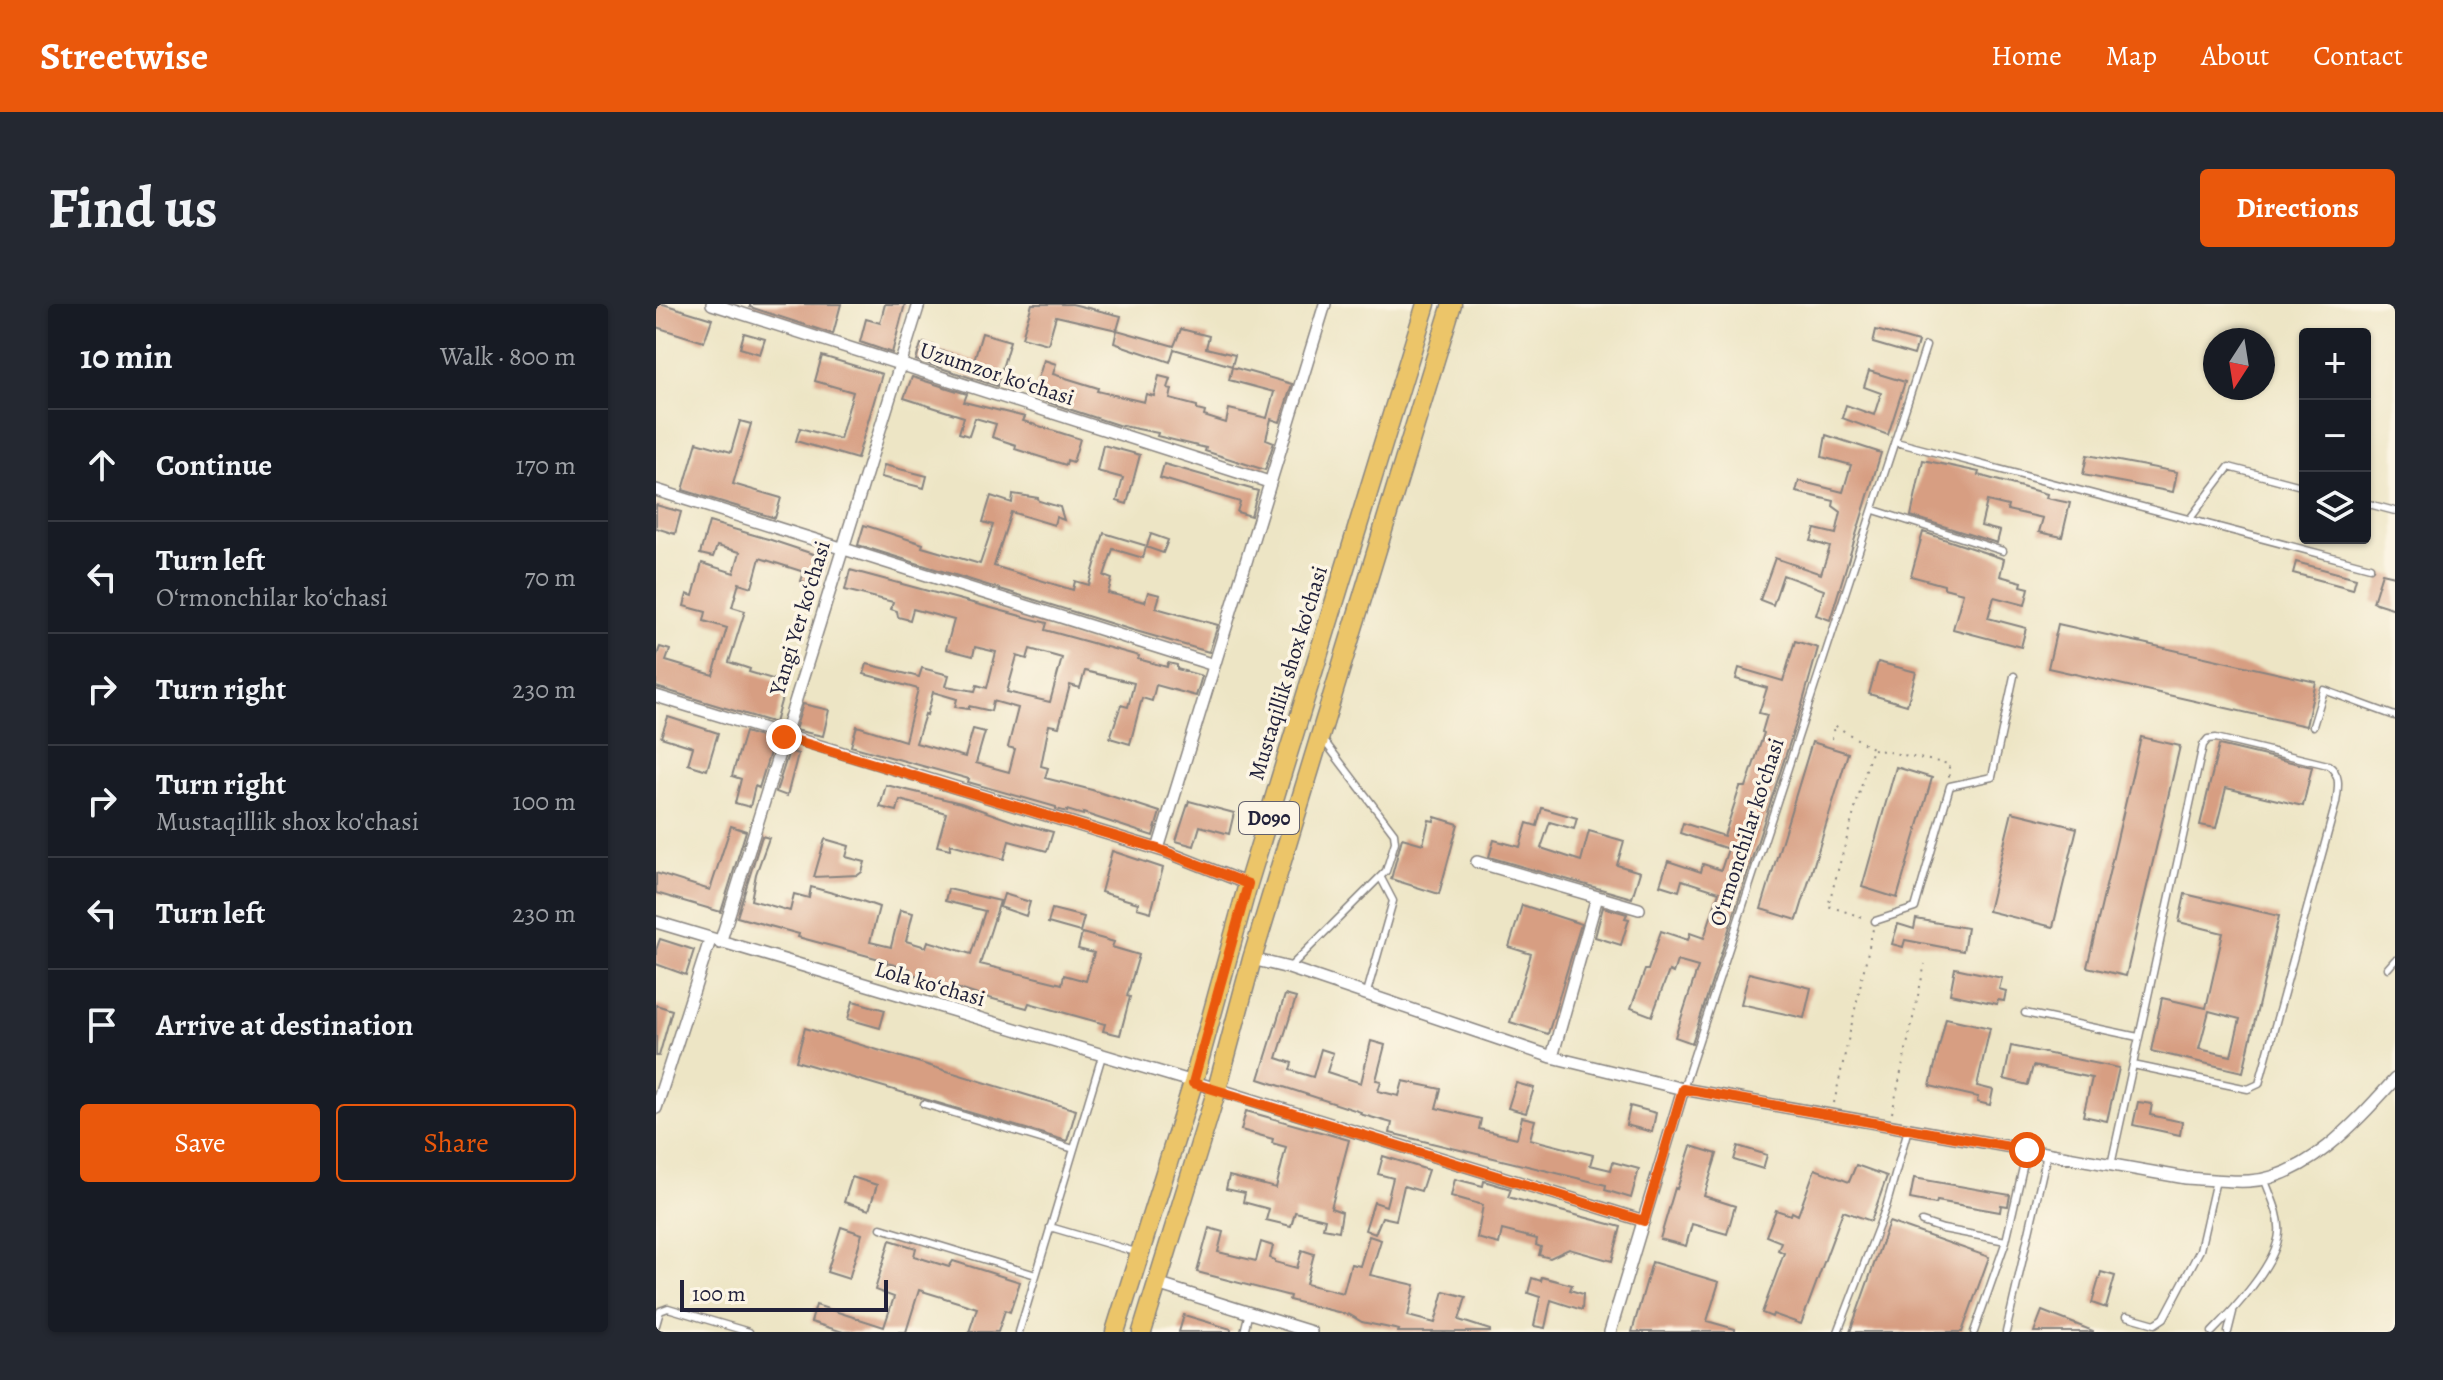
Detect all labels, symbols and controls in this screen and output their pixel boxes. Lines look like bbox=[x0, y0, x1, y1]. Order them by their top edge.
text: Streetwise bbox=[40, 30, 208, 82]
text: Home bbox=[1991, 37, 2062, 75]
text: Map bbox=[2106, 37, 2157, 75]
text: About bbox=[2201, 37, 2269, 75]
text: Contact bbox=[2313, 37, 2403, 75]
button: Directions bbox=[2200, 169, 2395, 247]
text: Find us bbox=[48, 170, 218, 246]
north arrow bbox=[2203, 328, 2275, 400]
map controls bbox=[2299, 328, 2371, 544]
button: + bbox=[2299, 328, 2371, 400]
text: 10 min bbox=[80, 333, 173, 380]
street label: Uzumzor koʻchasi bbox=[916, 335, 1078, 413]
text: Walk · 800 m bbox=[440, 339, 576, 374]
button: − bbox=[2299, 400, 2371, 472]
icon: ahead bbox=[80, 443, 124, 487]
text: Continue bbox=[156, 445, 272, 485]
text: 170 m bbox=[516, 448, 576, 483]
button: layers bbox=[2299, 472, 2371, 544]
street label: Yangi Yer koʻchasi bbox=[762, 537, 838, 700]
text: Turn left bbox=[156, 540, 265, 580]
icon: left bbox=[80, 555, 124, 599]
text: 70 m bbox=[524, 560, 576, 595]
street label: Mustaqillik shox ko'chasi bbox=[1241, 562, 1335, 784]
text: Oʻrmonchilar koʻchasi bbox=[156, 580, 388, 615]
icon: right bbox=[80, 667, 124, 711]
text: Turn right bbox=[156, 669, 286, 709]
text: 230 m bbox=[512, 672, 576, 707]
route end bbox=[766, 719, 802, 755]
street label: Oʻrmonchilar koʻchasi bbox=[1702, 734, 1792, 930]
text: Turn right bbox=[156, 764, 286, 804]
icon: right bbox=[80, 779, 124, 823]
text: 100 m bbox=[513, 784, 576, 819]
road number: D090 bbox=[1239, 802, 1299, 834]
text: Mustaqillik shox ko'chasi bbox=[156, 804, 419, 839]
icon: left bbox=[80, 891, 124, 935]
text: Turn left bbox=[156, 893, 265, 933]
text: 230 m bbox=[512, 896, 576, 931]
street label: Lola koʻchasi bbox=[871, 954, 989, 1014]
icon: arrive bbox=[80, 1003, 124, 1047]
text: Arrive at destination bbox=[156, 1005, 413, 1045]
button: Save bbox=[80, 1104, 320, 1182]
button: Share bbox=[336, 1104, 576, 1182]
route start bbox=[2009, 1132, 2045, 1168]
scale bar bbox=[680, 1276, 888, 1312]
text: 100 m bbox=[692, 1279, 746, 1309]

